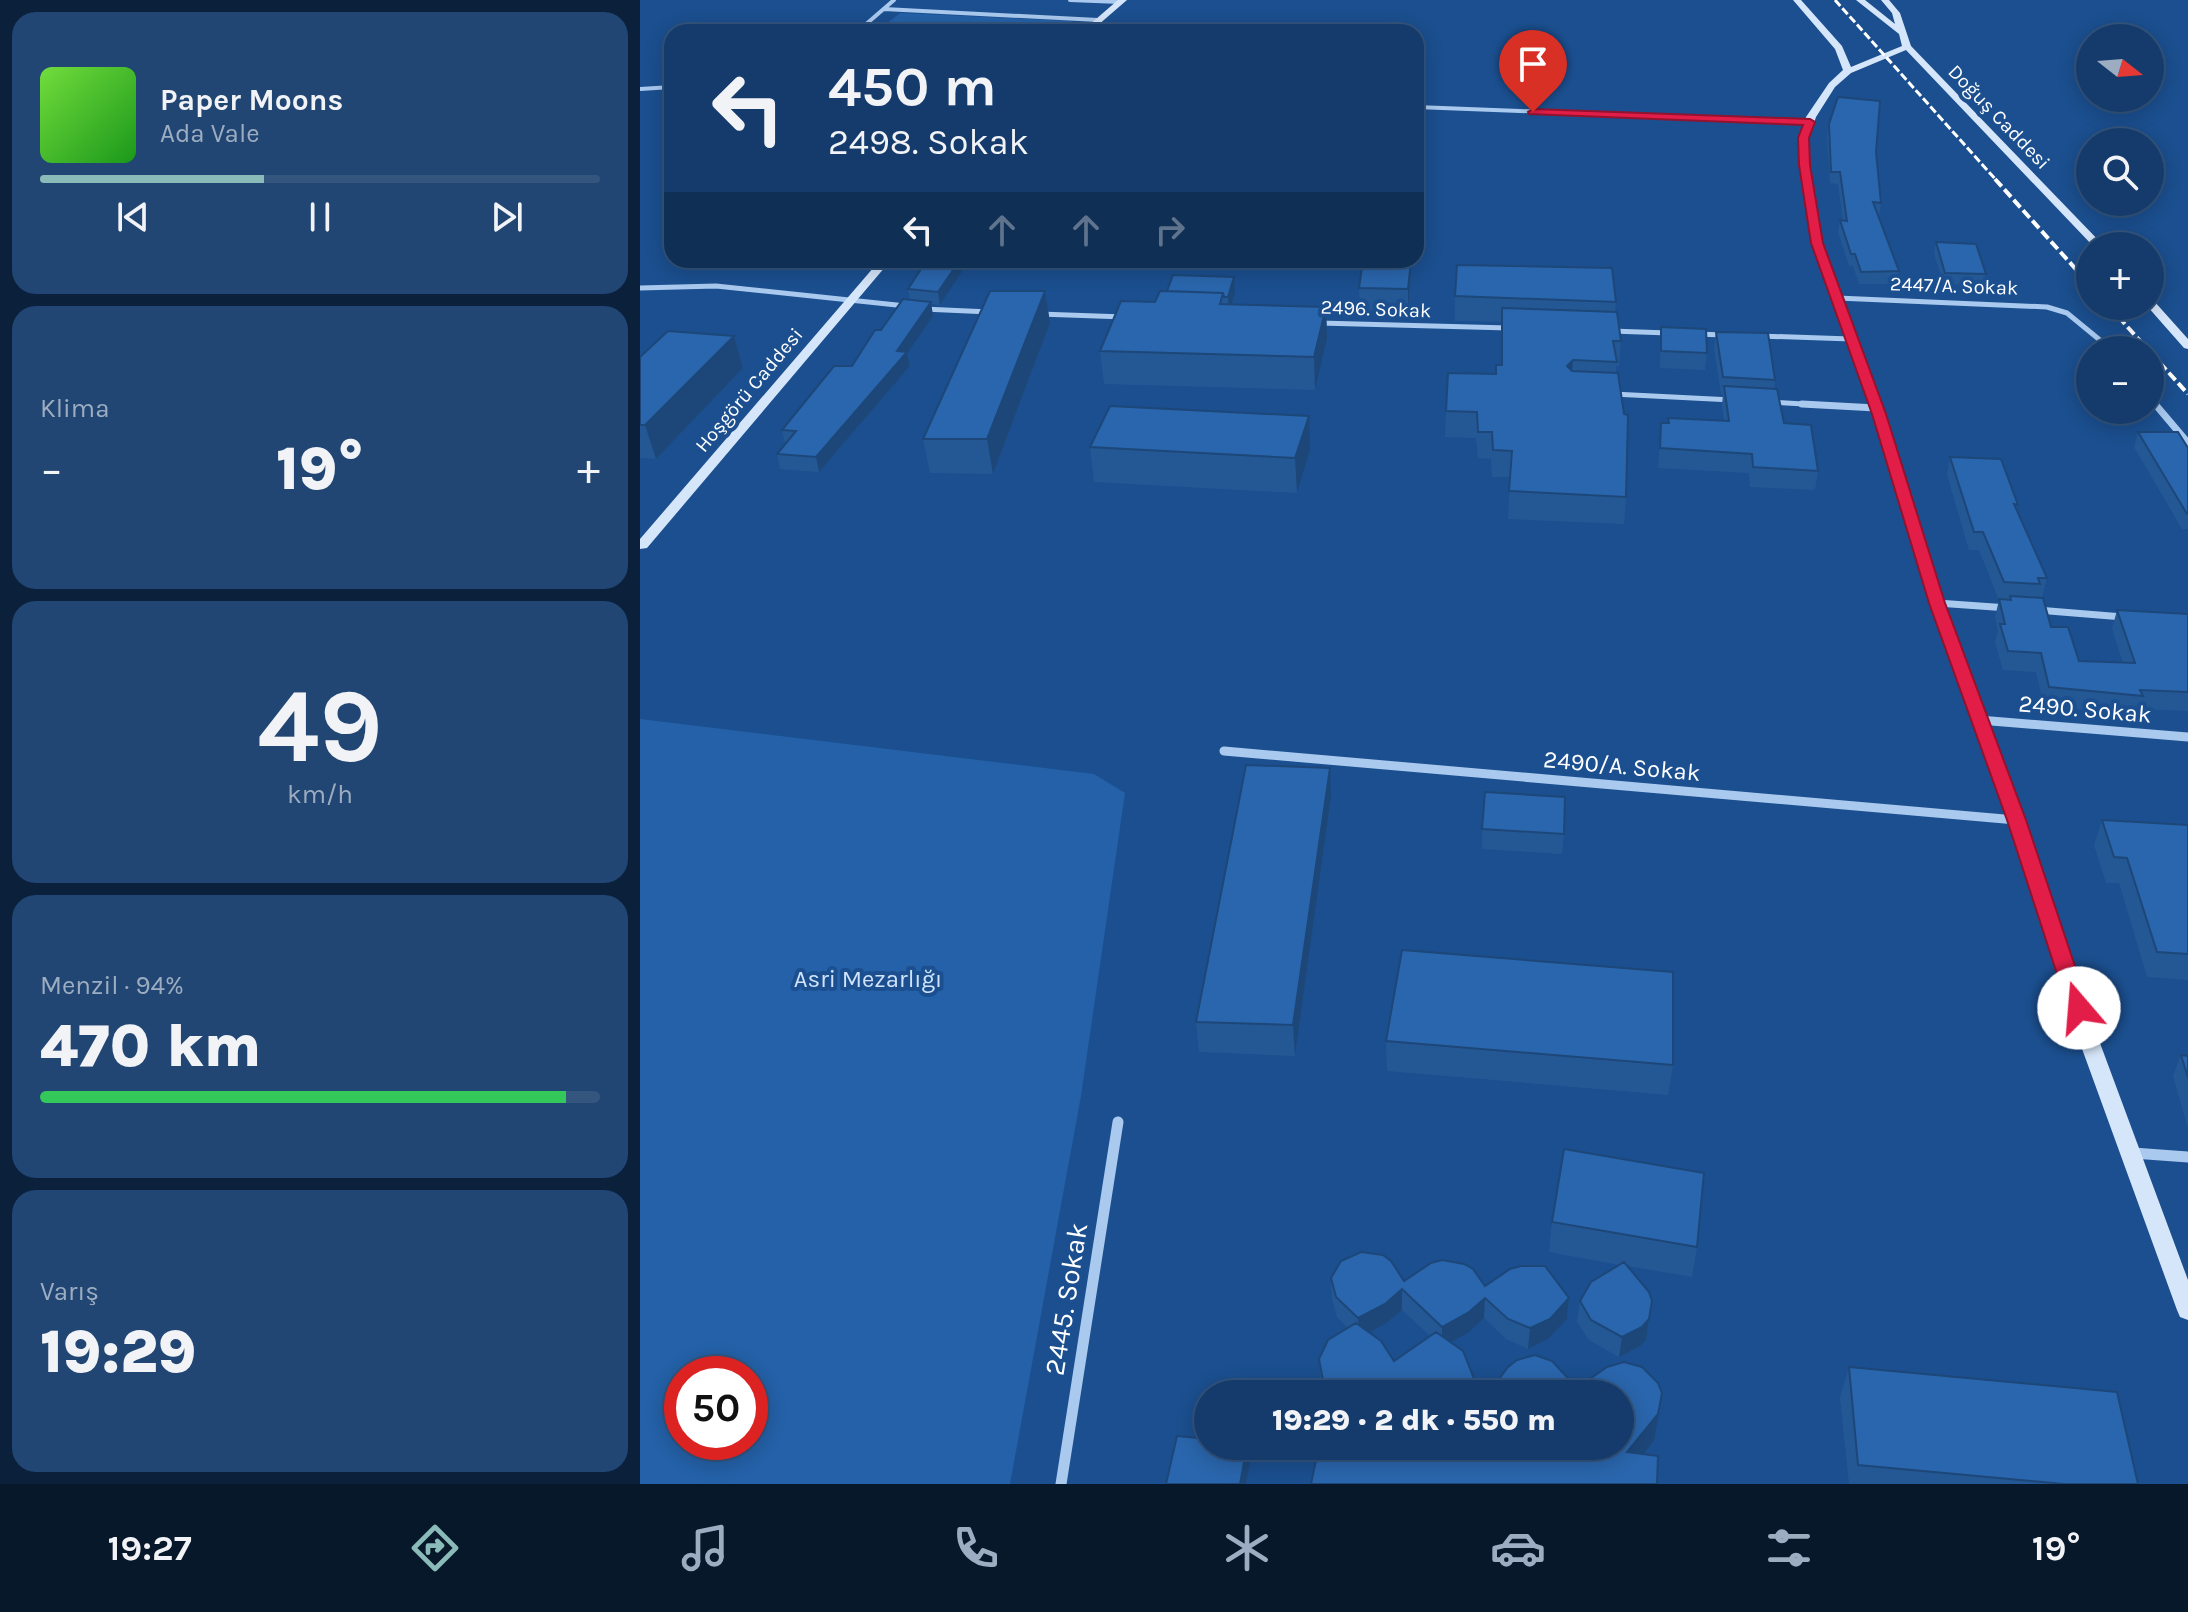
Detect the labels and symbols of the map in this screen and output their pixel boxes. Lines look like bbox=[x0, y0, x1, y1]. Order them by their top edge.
north arrow bbox=[2076, 24, 2164, 112]
pin bbox=[1499, 30, 1567, 112]
street label: Doğuş Caddesi bbox=[1943, 60, 2055, 174]
street label: 2447/A. Sokak bbox=[1889, 272, 2019, 300]
street label: 2496. Sokak bbox=[1320, 296, 1432, 322]
street label: Hoşgörü Caddesi bbox=[690, 323, 808, 457]
street label: 2490. Sokak bbox=[2017, 689, 2153, 729]
street label: 2490/A. Sokak bbox=[1542, 745, 1702, 787]
park label: Asri Mezarlığı bbox=[794, 965, 942, 993]
position arrow bbox=[2037, 966, 2121, 1050]
street label: 2445. Sokak bbox=[1038, 1220, 1094, 1378]
speed limit sign: 50 bbox=[664, 1356, 768, 1460]

